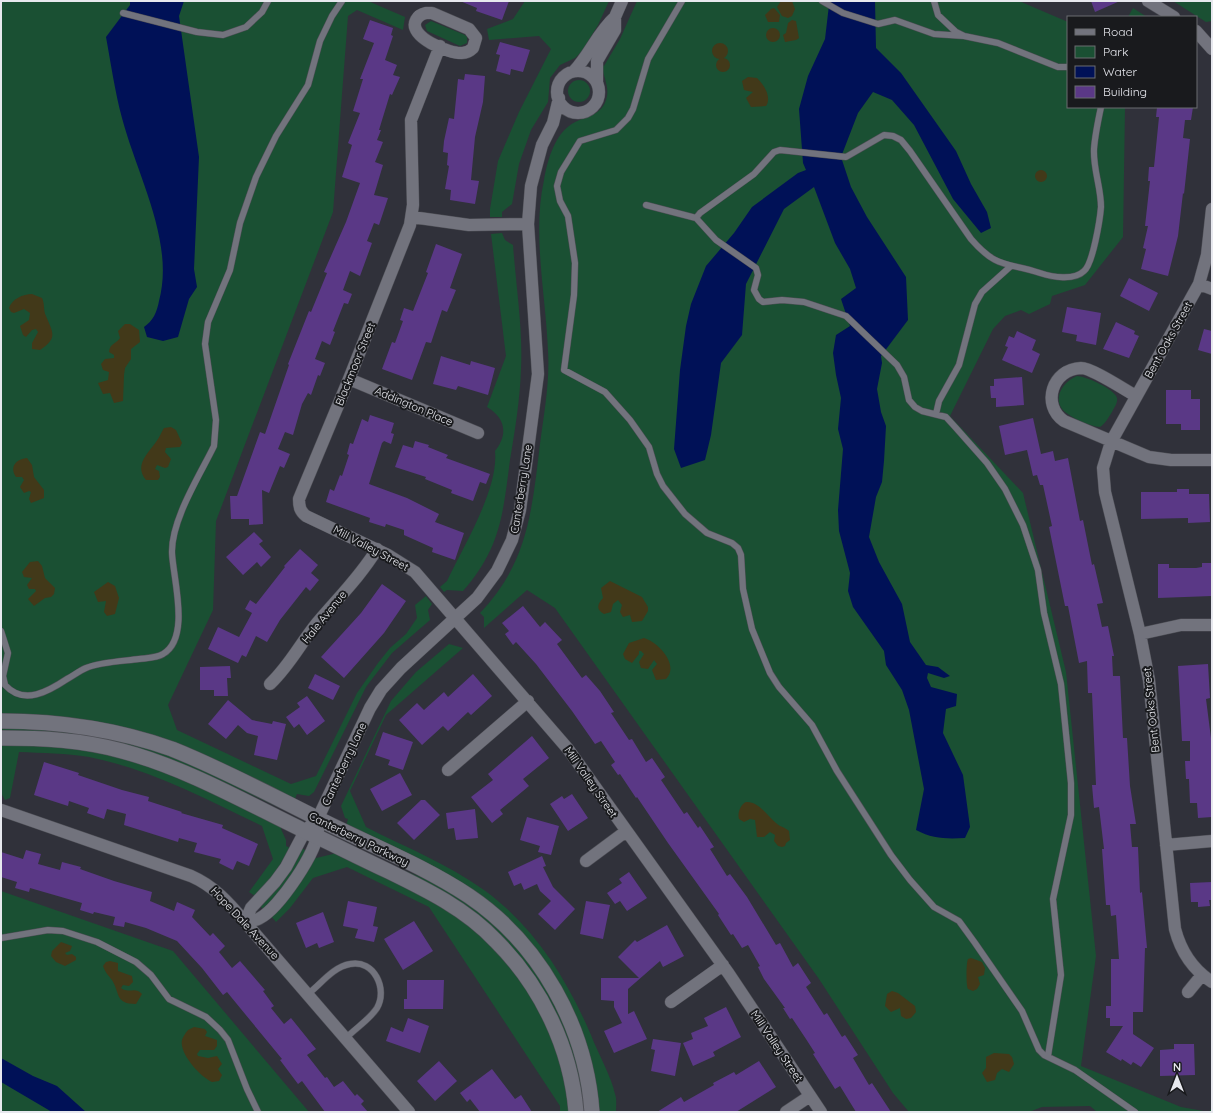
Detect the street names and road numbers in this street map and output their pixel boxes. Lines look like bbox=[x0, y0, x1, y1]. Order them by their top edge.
street label: Bent Oaks Street bbox=[1141, 299, 1195, 381]
street label: Blackmoor Street bbox=[332, 320, 378, 408]
street label: Addington Place bbox=[373, 383, 455, 429]
street label: Canterberry Lane bbox=[507, 443, 535, 535]
street label: Mill Valley Street bbox=[331, 522, 412, 574]
street label: Hale Avenue bbox=[298, 588, 350, 646]
street label: Bent Oaks Street bbox=[1140, 666, 1162, 753]
street label: Canterberry Lane bbox=[319, 720, 369, 808]
street label: Mill Valley Street bbox=[561, 744, 621, 821]
street label: Canterberry Parkway bbox=[307, 809, 411, 869]
street label: Hope Dale Avenue bbox=[208, 884, 282, 962]
street label: Mill Valley Street bbox=[748, 1007, 806, 1085]

